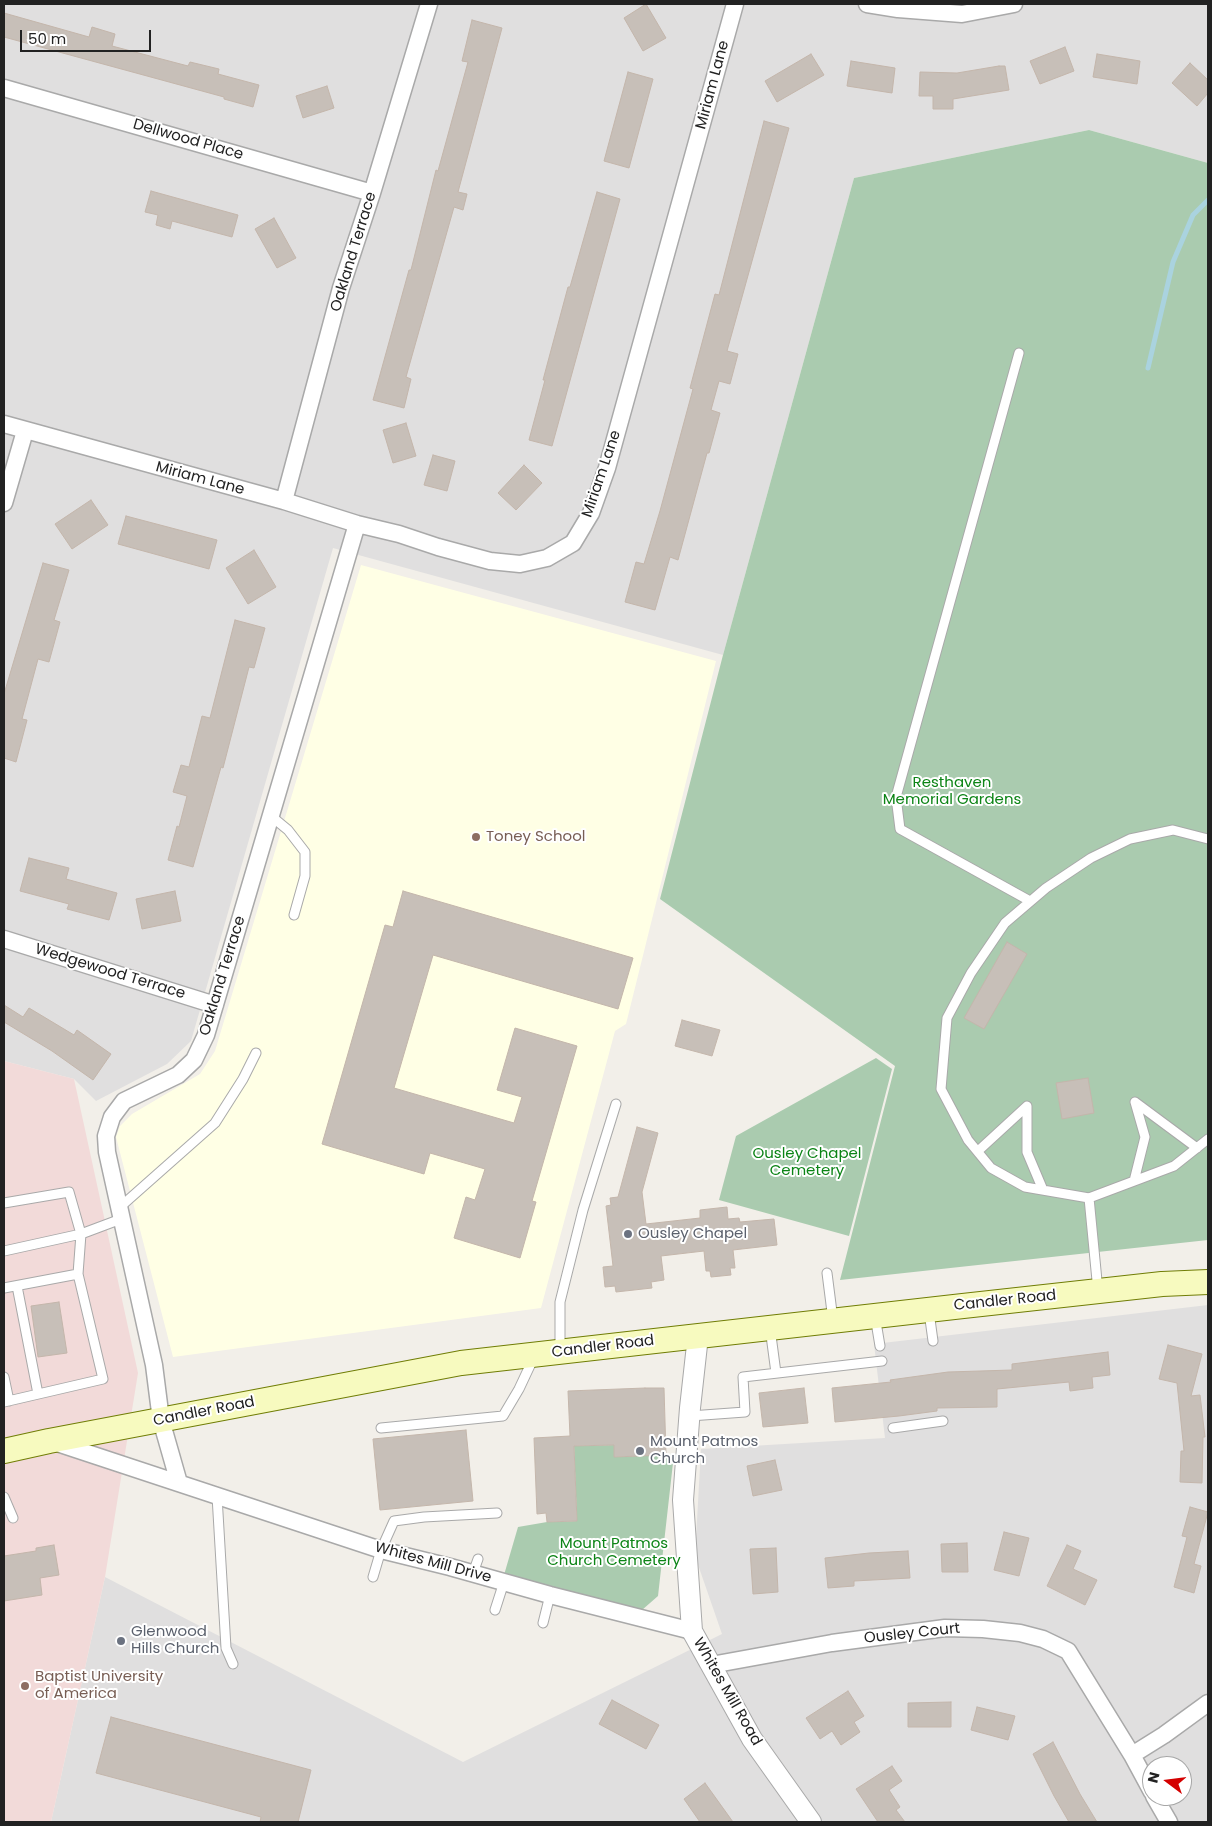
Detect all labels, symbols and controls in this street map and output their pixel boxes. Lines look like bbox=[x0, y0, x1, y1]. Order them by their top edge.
scale bar bbox=[22, 20, 154, 52]
text: 50 m bbox=[28, 28, 66, 49]
street label: Miriam Lane bbox=[693, 39, 733, 131]
street label: Dellwood Place bbox=[131, 116, 245, 164]
street label: Oakland Terrace bbox=[327, 190, 381, 314]
street label: Miriam Lane bbox=[579, 428, 625, 520]
street label: Miriam Lane bbox=[154, 459, 246, 499]
park label: Resthaven Memorial Gardens bbox=[883, 774, 1021, 809]
place label: Toney School bbox=[486, 828, 585, 846]
marker: Toney School bbox=[470, 831, 482, 843]
street label: Oakland Terrace bbox=[196, 914, 250, 1038]
street label: Wedgewood Terrace bbox=[33, 941, 187, 1003]
park label: Ousley Chapel Cemetery bbox=[752, 1145, 862, 1180]
place label: Ousley Chapel bbox=[638, 1225, 747, 1243]
marker: Ousley Chapel bbox=[622, 1228, 634, 1240]
street label: Candler Road bbox=[953, 1287, 1057, 1315]
street label: Candler Road bbox=[551, 1332, 655, 1362]
street label: Candler Road bbox=[152, 1393, 256, 1431]
place label: Mount Patmos Church bbox=[650, 1433, 758, 1468]
marker: Mount Patmos Church bbox=[634, 1445, 646, 1457]
park label: Mount Patmos Church Cemetery bbox=[547, 1535, 681, 1570]
street label: Whites Mill Drive bbox=[373, 1539, 493, 1587]
street label: Ousley Court bbox=[863, 1620, 961, 1648]
place label: Glenwood Hills Church bbox=[131, 1623, 219, 1658]
marker: Glenwood Hills Church bbox=[115, 1635, 127, 1647]
street label: Whites Mill Road bbox=[689, 1635, 765, 1749]
place label: Baptist University of America bbox=[35, 1668, 163, 1703]
marker: Baptist University of America bbox=[19, 1680, 31, 1692]
north arrow bbox=[1142, 1756, 1192, 1806]
text: N bbox=[1142, 1770, 1164, 1785]

